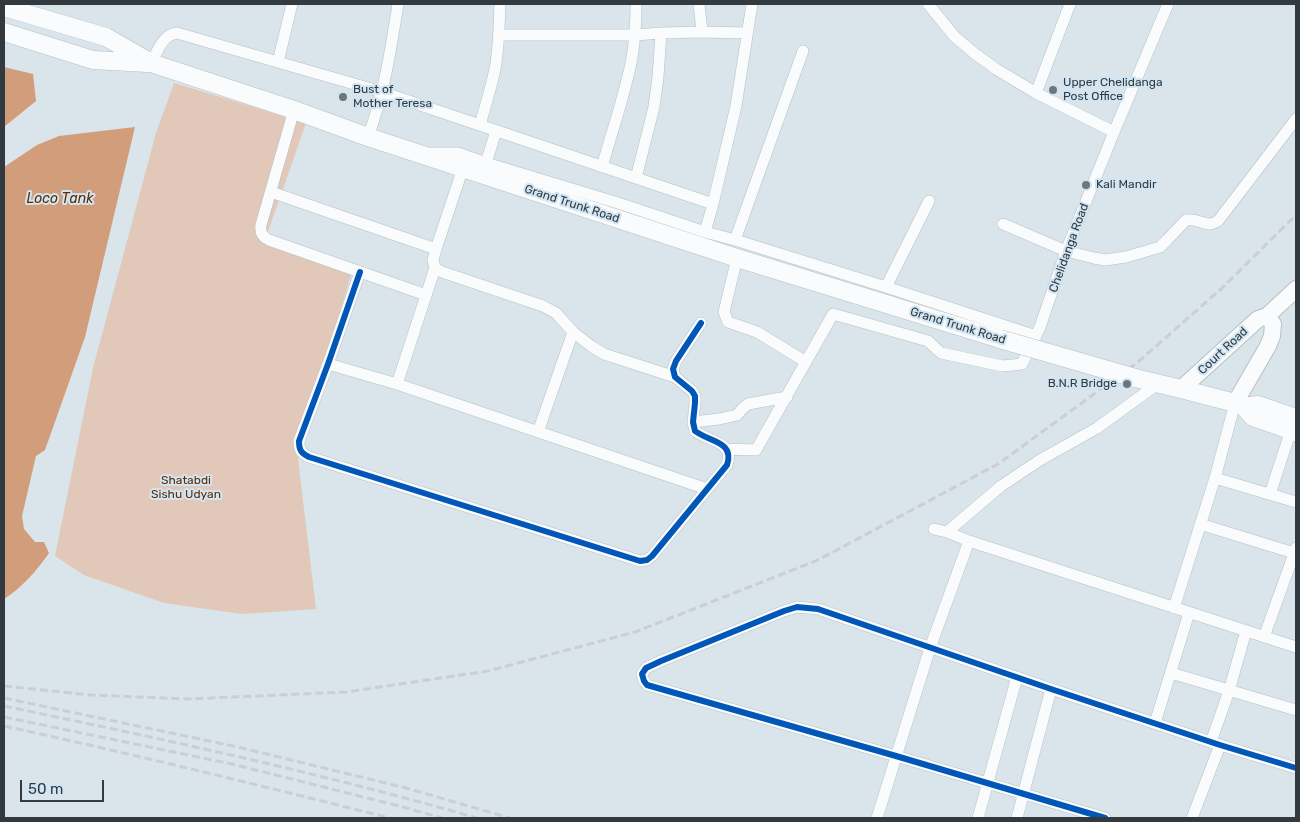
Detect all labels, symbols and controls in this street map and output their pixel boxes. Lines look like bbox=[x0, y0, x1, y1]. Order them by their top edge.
place label: Upper Chelidanga Post Office bbox=[1063, 76, 1163, 104]
place label: Bust of Mother Teresa bbox=[353, 83, 432, 111]
marker: Upper Chelidanga Post Office bbox=[1047, 84, 1059, 96]
marker: Bust of Mother Teresa bbox=[337, 91, 349, 103]
place label: Kali Mandir bbox=[1096, 178, 1157, 192]
marker: Kali Mandir bbox=[1080, 179, 1092, 191]
street label: Grand Trunk Road bbox=[523, 182, 621, 226]
water label: Loco Tank bbox=[27, 191, 93, 207]
street label: Chelidanga Road bbox=[1046, 201, 1092, 295]
street label: Grand Trunk Road bbox=[908, 305, 1008, 347]
street label: Court Road bbox=[1195, 324, 1251, 378]
place label: B.N.R Bridge bbox=[1048, 377, 1117, 391]
marker: B.N.R Bridge bbox=[1121, 378, 1133, 390]
park label: Shatabdi Sishu Udyan bbox=[151, 474, 221, 502]
scale bar bbox=[22, 770, 106, 802]
text: 50 m bbox=[28, 780, 63, 798]

